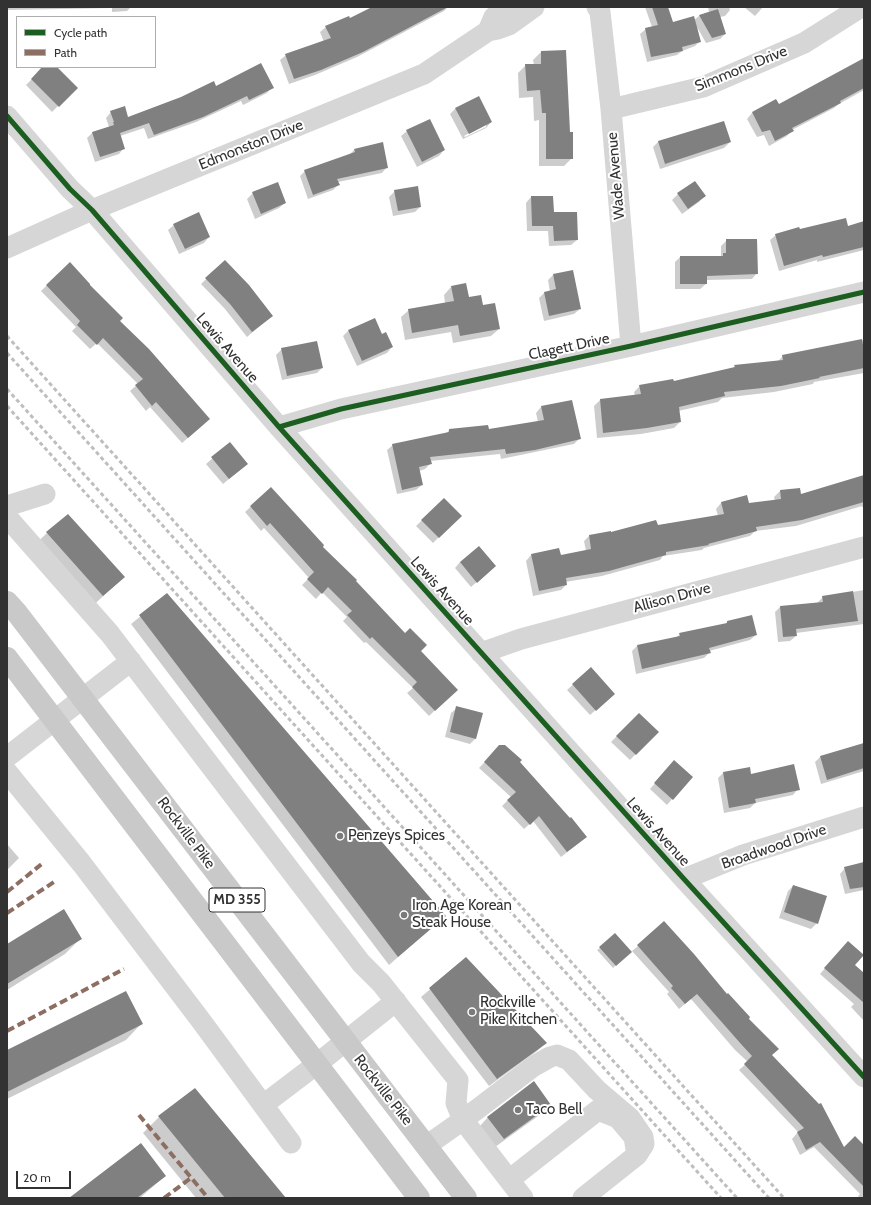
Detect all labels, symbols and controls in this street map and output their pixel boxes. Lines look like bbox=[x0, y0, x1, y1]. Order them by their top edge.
legend bbox=[16, 16, 156, 68]
text: Cycle path bbox=[54, 25, 107, 40]
street label: Simmons Drive bbox=[692, 42, 790, 96]
text: Path bbox=[54, 45, 77, 60]
street label: Edmonston Drive bbox=[196, 116, 306, 174]
street label: Wade Avenue bbox=[603, 132, 629, 220]
street label: Lewis Avenue bbox=[192, 310, 262, 386]
street label: Clagett Drive bbox=[527, 330, 611, 364]
street label: Lewis Avenue bbox=[406, 553, 478, 629]
street label: Allison Drive bbox=[631, 579, 713, 617]
street label: Rockville Pike bbox=[153, 794, 219, 872]
street label: Lewis Avenue bbox=[622, 794, 694, 870]
street label: Broadwood Drive bbox=[719, 821, 829, 873]
place label: Penzeys Spices bbox=[348, 827, 445, 845]
marker: Penzeys Spices bbox=[335, 831, 345, 841]
road number: MD 355 bbox=[209, 888, 265, 912]
place label: Iron Age Korean Steak House bbox=[412, 897, 512, 932]
marker: Iron Age Korean Steak House bbox=[399, 910, 409, 920]
place label: Rockville Pike Kitchen bbox=[480, 994, 557, 1029]
marker: Rockville Pike Kitchen bbox=[467, 1007, 477, 1017]
street label: Rockville Pike bbox=[350, 1051, 416, 1129]
place label: Taco Bell bbox=[526, 1101, 582, 1119]
marker: Taco Bell bbox=[513, 1105, 523, 1115]
scale bar bbox=[18, 1163, 73, 1189]
text: 20 m bbox=[23, 1170, 51, 1185]

